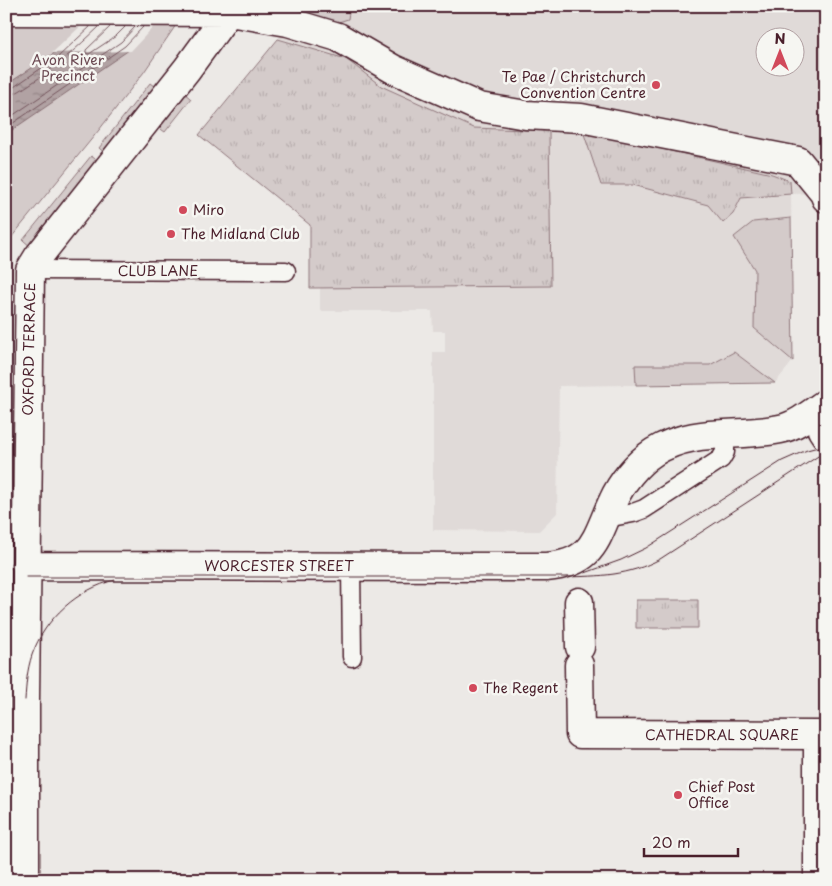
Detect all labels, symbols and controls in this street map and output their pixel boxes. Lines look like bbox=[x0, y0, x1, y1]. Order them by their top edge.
north arrow bbox=[754, 28, 804, 78]
text: N bbox=[774, 28, 786, 49]
park label: Avon River Precinct bbox=[32, 49, 105, 86]
place label: Te Pae / Christchurch Convention Centre bbox=[502, 66, 646, 103]
marker: Te Pae / Christchurch Convention Centre bbox=[650, 79, 662, 91]
place label: Miro bbox=[193, 199, 224, 220]
marker: Miro bbox=[177, 204, 189, 216]
place label: The Midland Club bbox=[181, 223, 300, 244]
marker: The Midland Club bbox=[165, 228, 177, 240]
street label: CLUB LANE bbox=[118, 260, 198, 281]
street label: OXFORD TERRACE bbox=[17, 282, 40, 416]
street label: WORCESTER STREET bbox=[204, 555, 354, 576]
place label: The Regent bbox=[483, 677, 559, 698]
marker: The Regent bbox=[467, 682, 479, 694]
street label: CATHEDRAL SQUARE bbox=[645, 724, 799, 745]
place label: Chief Post Office bbox=[688, 776, 756, 813]
marker: Chief Post Office bbox=[672, 789, 684, 801]
scale bar bbox=[644, 826, 738, 858]
text: 20 m bbox=[652, 830, 691, 853]

